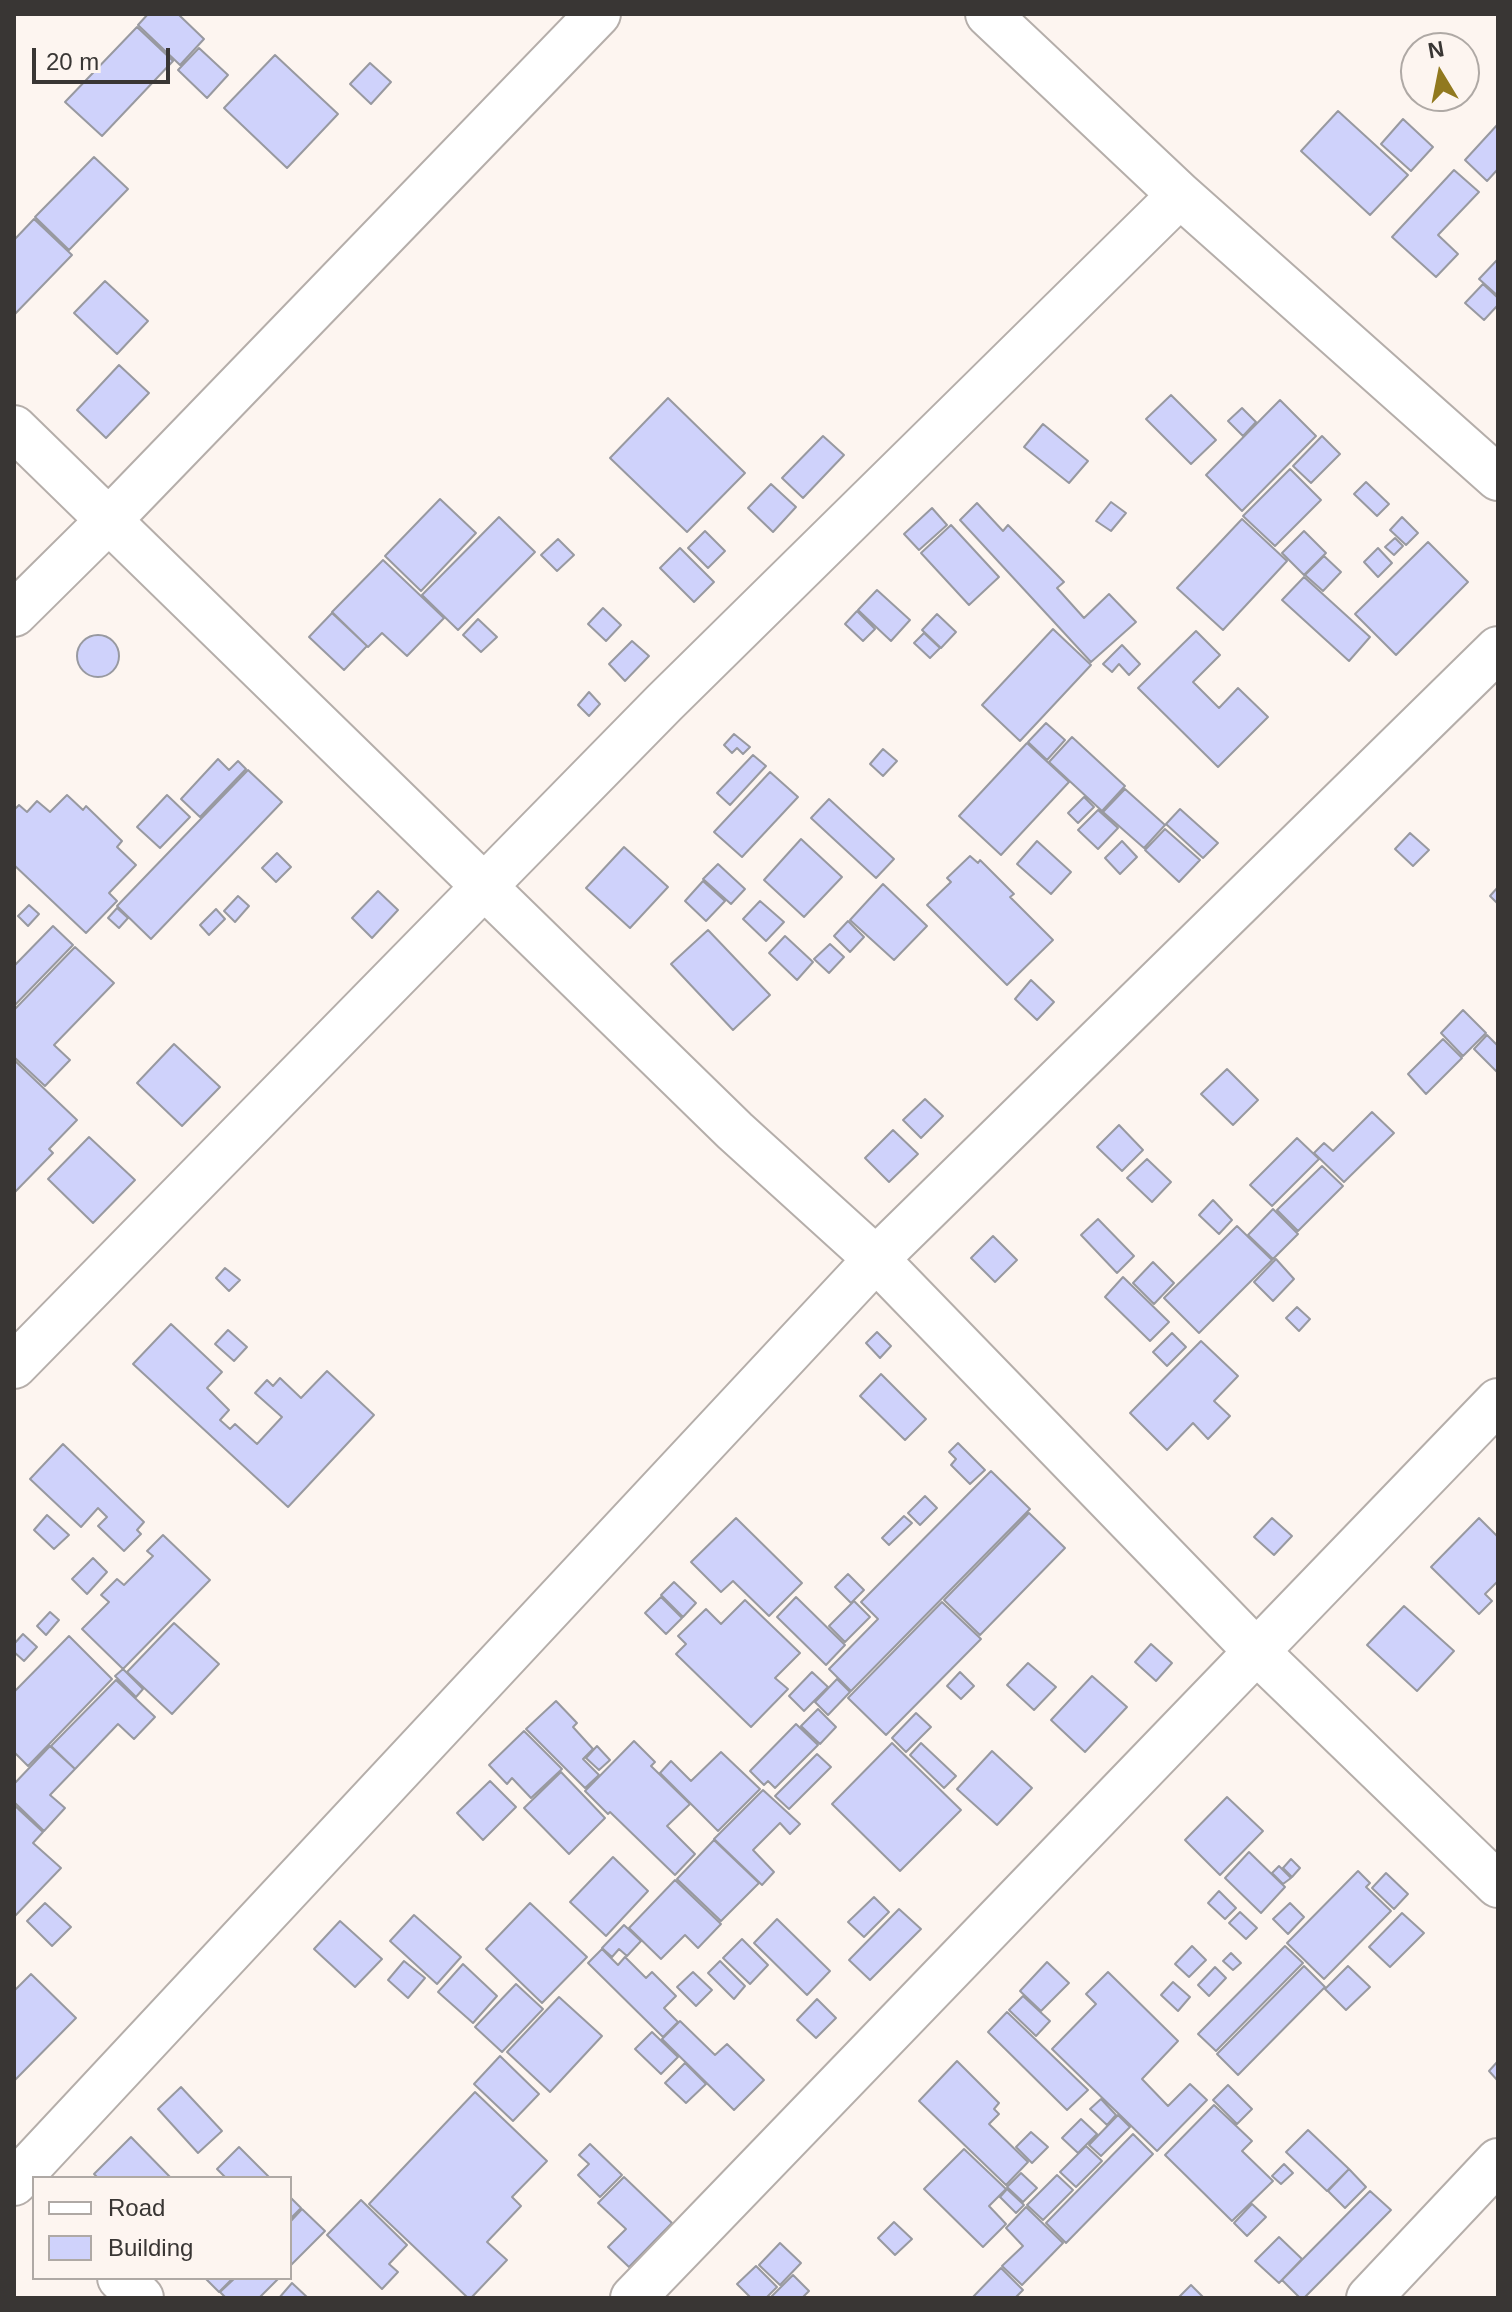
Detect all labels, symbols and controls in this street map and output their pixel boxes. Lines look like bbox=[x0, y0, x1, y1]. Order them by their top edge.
scale bar bbox=[36, 32, 174, 82]
north arrow bbox=[1400, 32, 1480, 112]
text: N bbox=[1426, 36, 1446, 64]
text: 20 m bbox=[46, 48, 99, 75]
legend bbox=[32, 2176, 292, 2280]
text: Road bbox=[108, 2194, 165, 2221]
text: Building bbox=[108, 2234, 193, 2261]

